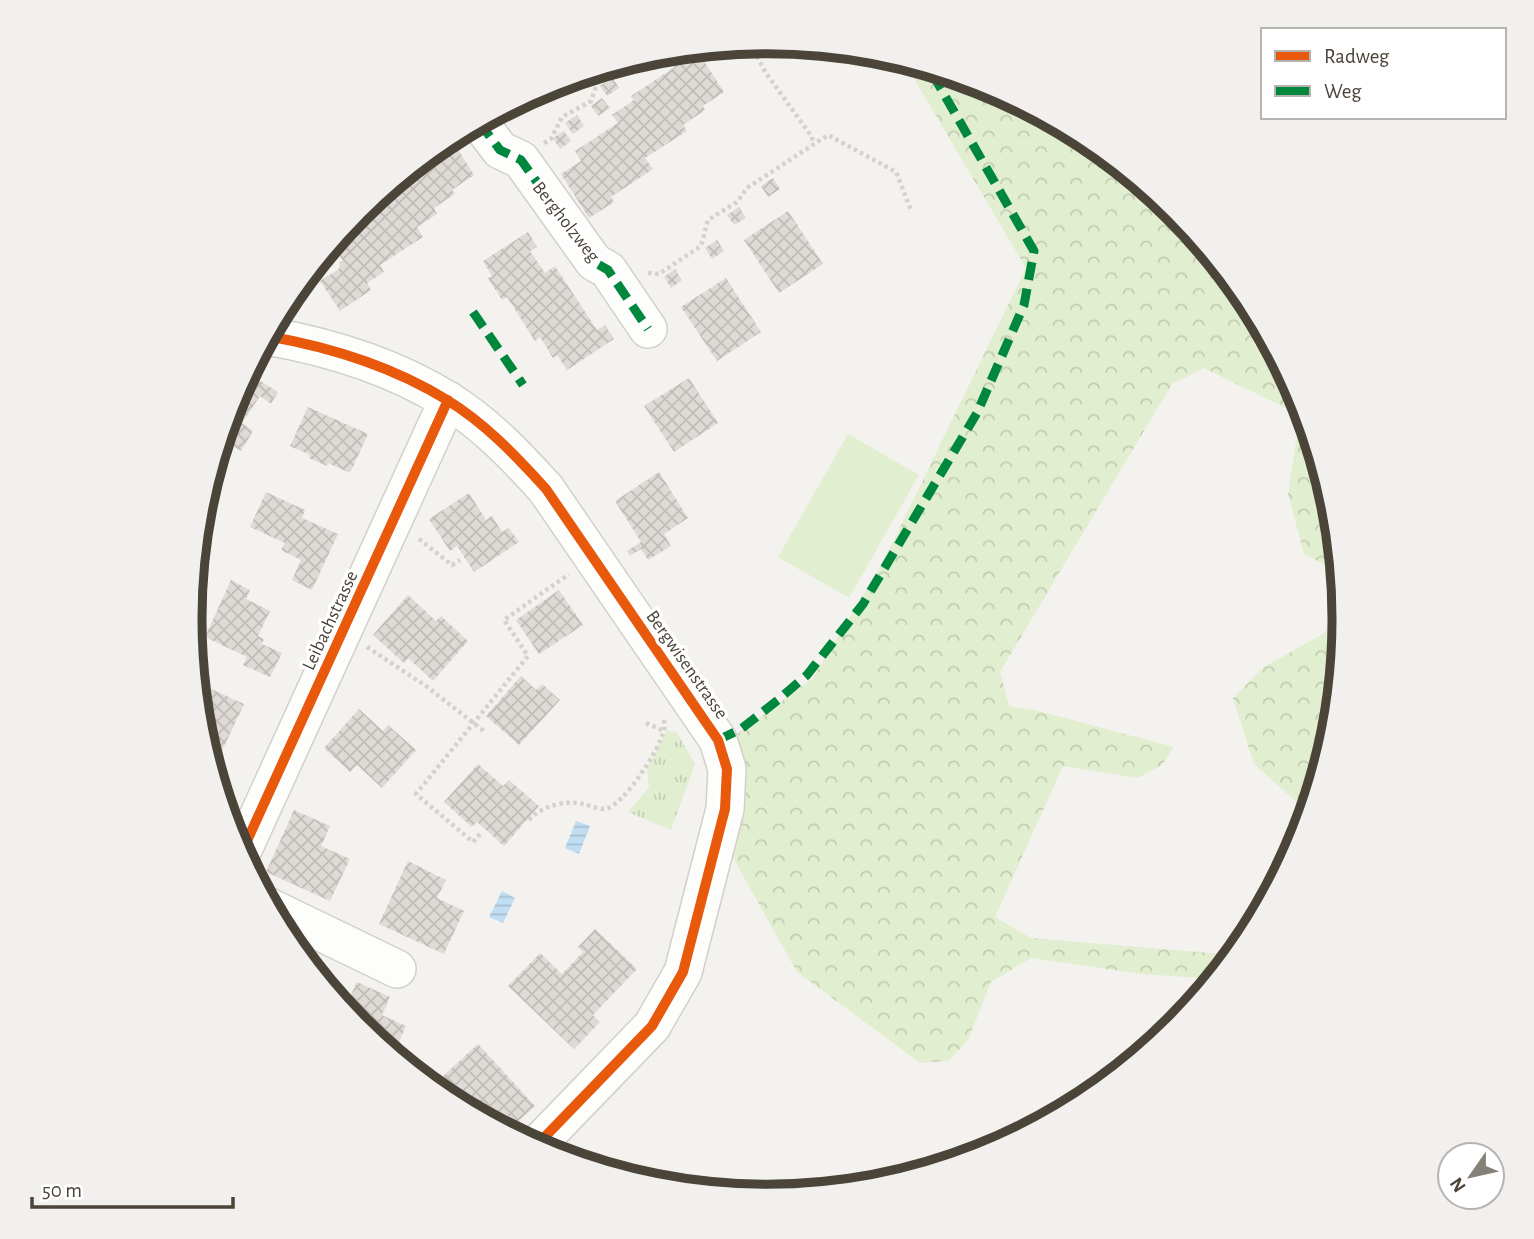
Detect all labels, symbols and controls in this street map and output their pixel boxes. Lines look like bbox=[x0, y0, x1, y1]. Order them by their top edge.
legend bbox=[1261, 28, 1506, 119]
text: Radweg bbox=[1324, 46, 1390, 67]
text: Weg bbox=[1324, 81, 1362, 102]
street label: Bergholzweg bbox=[529, 178, 603, 266]
street label: Leibachstrasse bbox=[299, 568, 362, 673]
street label: Bergwisenstrasse bbox=[642, 607, 731, 723]
north arrow bbox=[1436, 1141, 1506, 1211]
scale bar bbox=[32, 1166, 233, 1210]
text: N bbox=[1447, 1174, 1470, 1195]
text: 50 m bbox=[42, 1180, 82, 1201]

